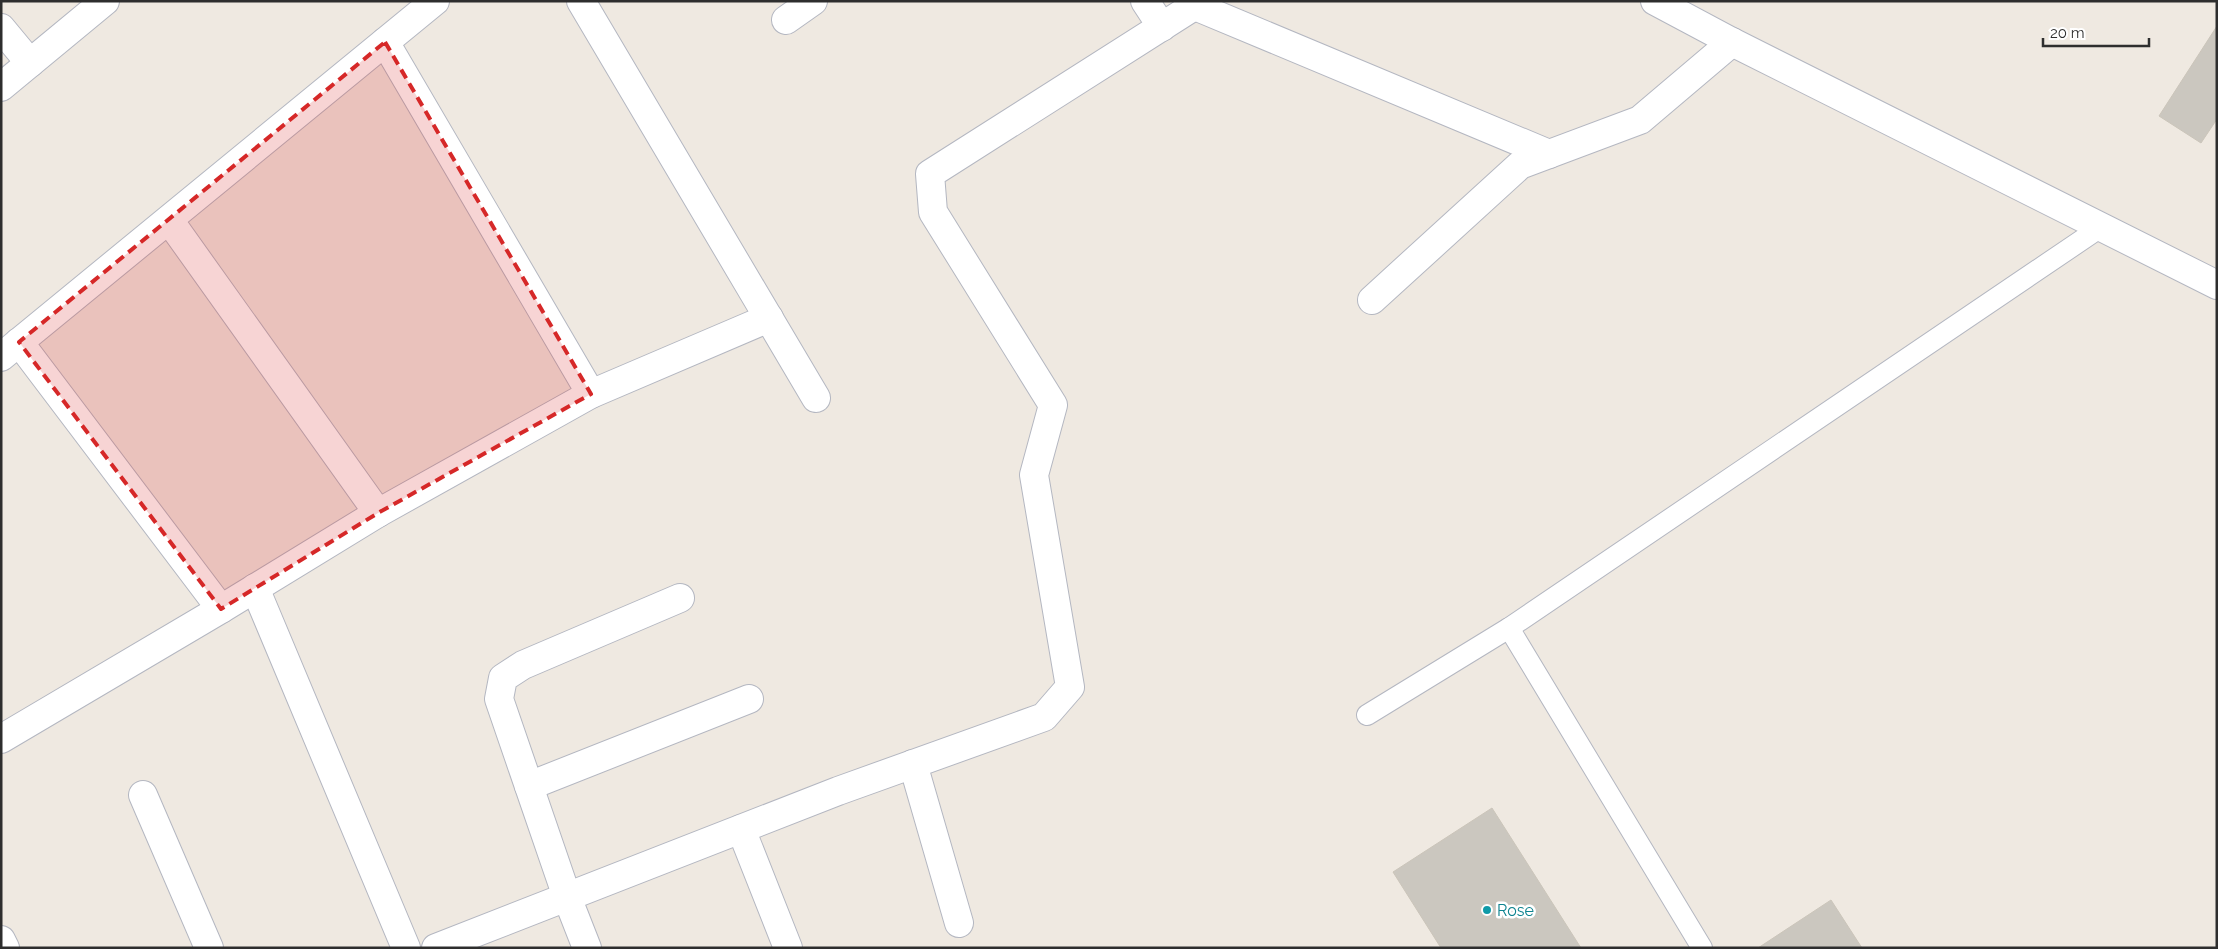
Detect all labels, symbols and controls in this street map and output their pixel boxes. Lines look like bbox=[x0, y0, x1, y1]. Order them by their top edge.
scale bar bbox=[2043, 15, 2149, 47]
text: 20 m bbox=[2050, 24, 2085, 42]
place label: Rose bbox=[1497, 901, 1534, 920]
marker: Rose bbox=[1481, 904, 1493, 916]

